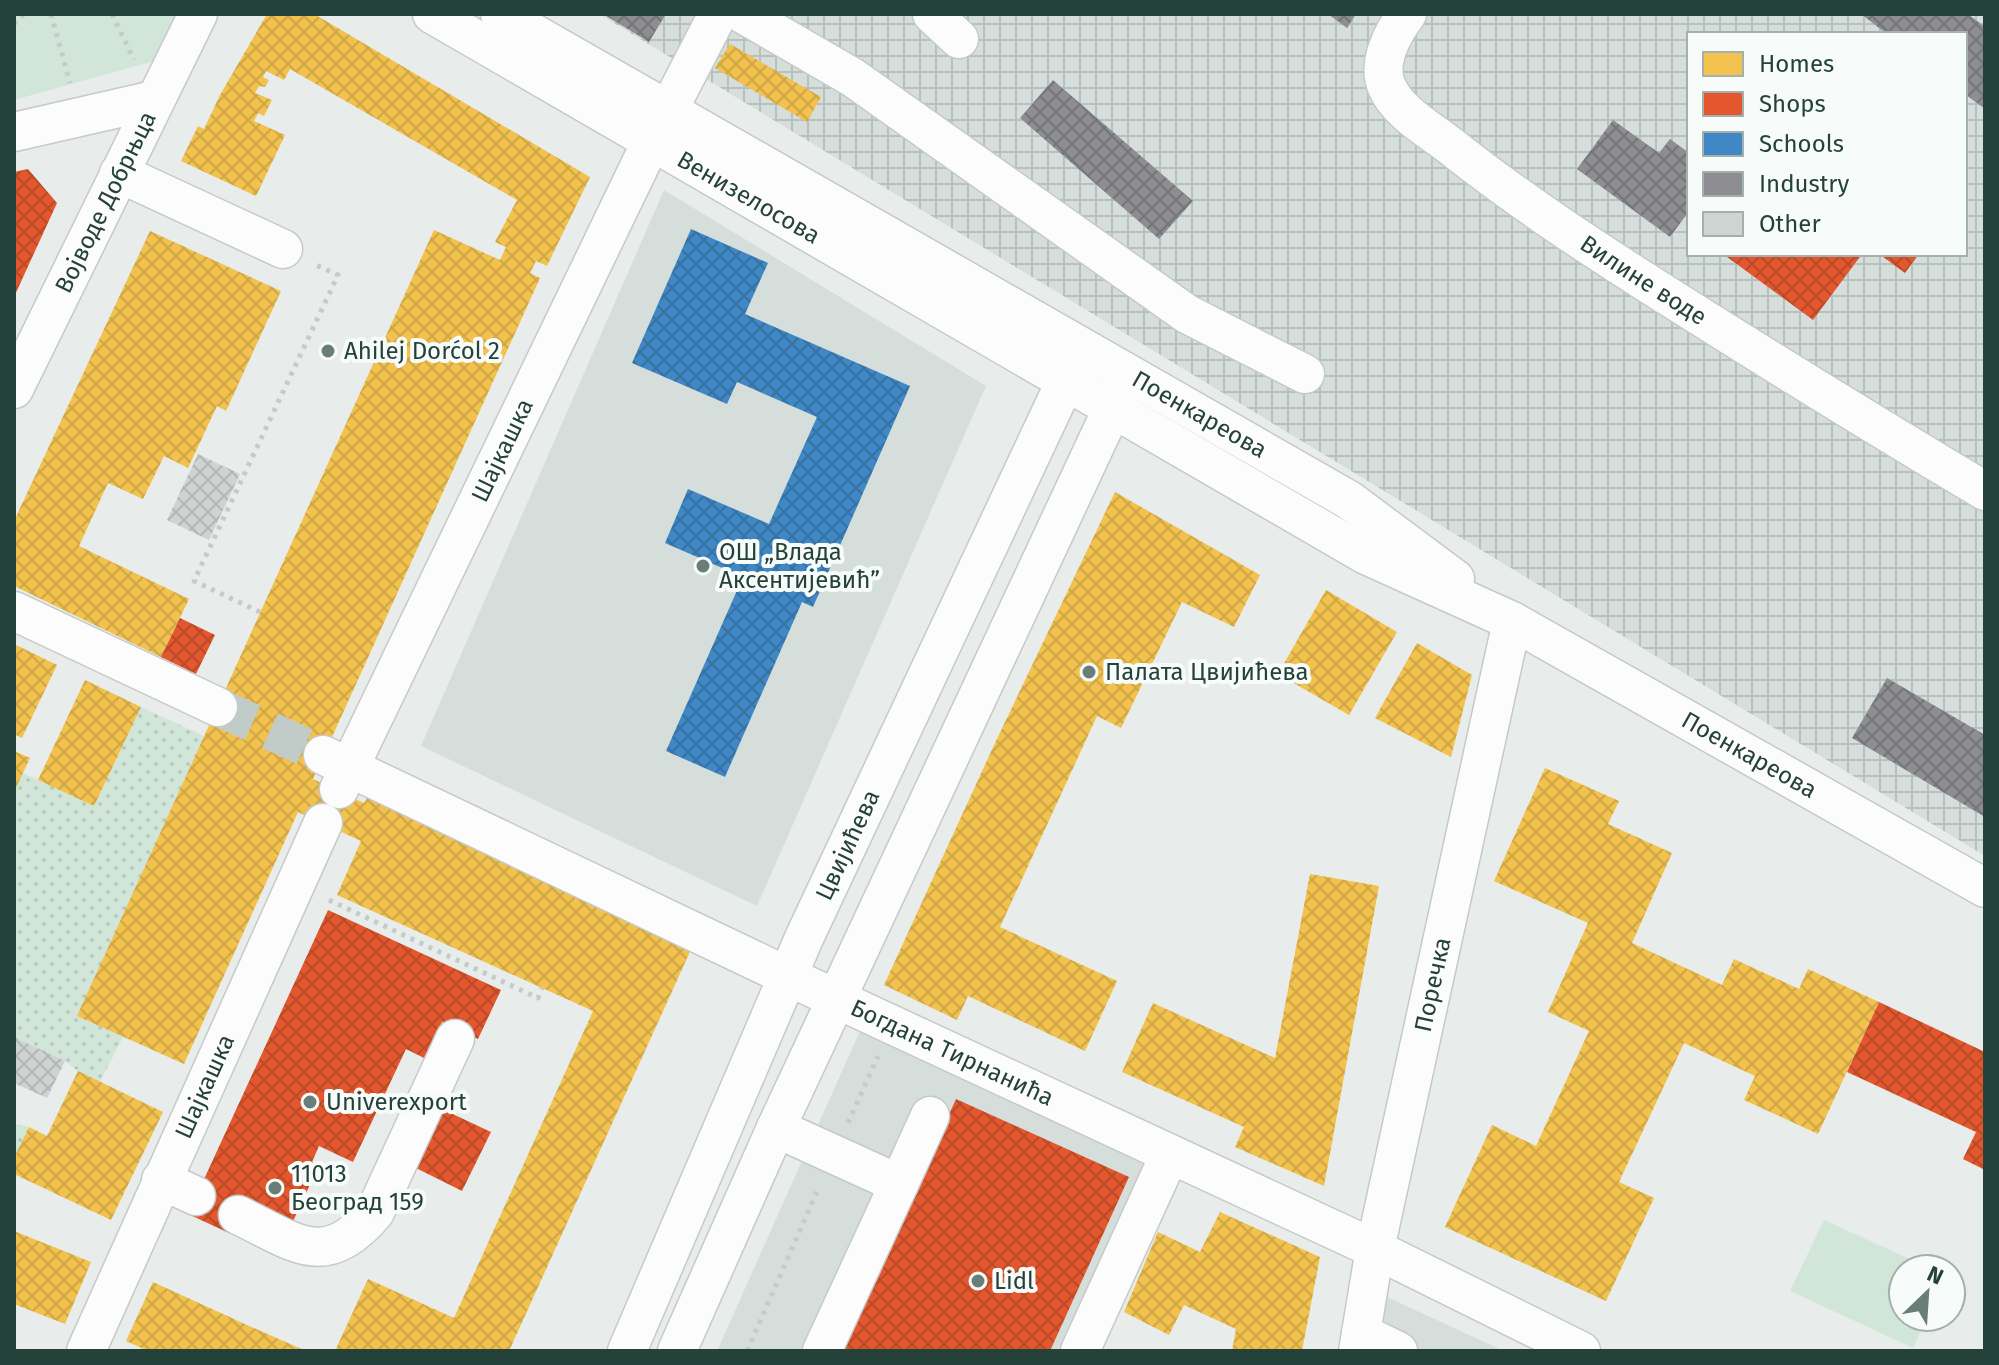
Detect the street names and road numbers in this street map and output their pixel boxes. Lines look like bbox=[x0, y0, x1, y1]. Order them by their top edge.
street label: Војводе Добрњца bbox=[49, 107, 162, 298]
street label: Венизелосова bbox=[672, 145, 825, 250]
street label: Вилине воде bbox=[1575, 229, 1712, 331]
street label: Поенкареова bbox=[1127, 365, 1272, 464]
street label: Шајкашка bbox=[466, 394, 539, 507]
street label: Поенкареова bbox=[1677, 706, 1822, 804]
street label: Цвијићева bbox=[810, 785, 886, 905]
street label: Поречка bbox=[1409, 935, 1457, 1035]
street label: Богдана Тирнанића bbox=[846, 993, 1058, 1112]
street label: Шајкашка bbox=[169, 1030, 240, 1143]

